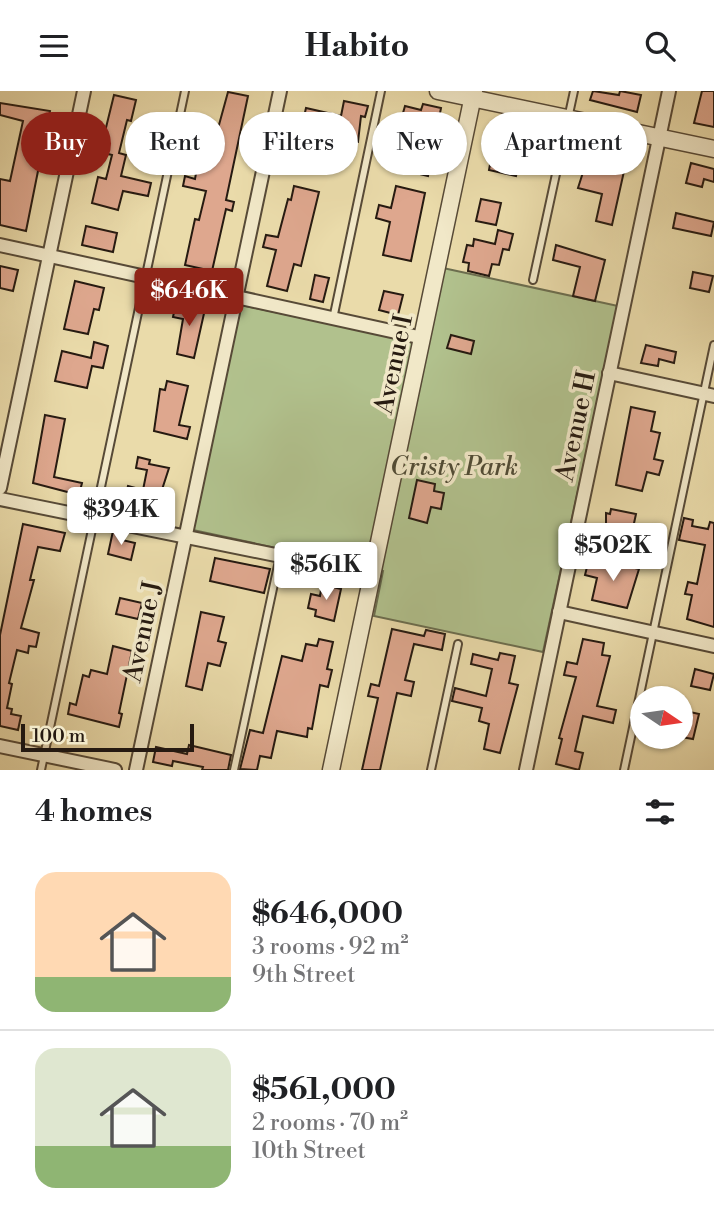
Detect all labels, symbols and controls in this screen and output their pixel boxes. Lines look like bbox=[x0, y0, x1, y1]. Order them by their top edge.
text: Habito bbox=[305, 26, 409, 66]
icon: menu bbox=[35, 27, 73, 65]
icon: search bbox=[641, 27, 679, 65]
chip: Buy bbox=[21, 112, 111, 175]
chip: Rent bbox=[125, 112, 225, 175]
chip: Filters bbox=[239, 112, 358, 175]
chip: New bbox=[372, 112, 467, 175]
chip: Apartment bbox=[481, 112, 647, 175]
pin: $646K bbox=[140, 268, 238, 328]
text: $646K bbox=[150, 277, 228, 305]
street label: Avenue I bbox=[368, 311, 420, 418]
street label: Avenue H bbox=[548, 368, 603, 485]
park label: Cristy Park bbox=[390, 451, 518, 483]
pin: $394K bbox=[72, 487, 170, 547]
text: $394K bbox=[83, 496, 159, 524]
pin: $502K bbox=[564, 524, 662, 583]
text: $502K bbox=[574, 532, 652, 560]
pin: $561K bbox=[277, 543, 375, 602]
text: $561K bbox=[290, 551, 362, 579]
street label: Avenue J bbox=[116, 577, 169, 686]
north arrow bbox=[630, 686, 693, 749]
map controls bbox=[630, 686, 693, 749]
scale bar bbox=[21, 721, 194, 753]
text: 100 m bbox=[32, 724, 85, 748]
text: 4 homes bbox=[35, 793, 152, 831]
icon: filters bbox=[641, 793, 679, 831]
text: $646,000 bbox=[252, 895, 403, 933]
icon: home bbox=[91, 900, 175, 984]
text: 3 rooms · 92 m² bbox=[252, 933, 408, 961]
text: 9th Street bbox=[252, 961, 355, 989]
text: $561,000 bbox=[252, 1071, 396, 1109]
icon: home bbox=[91, 1076, 175, 1160]
text: 2 rooms · 70 m² bbox=[252, 1109, 408, 1137]
text: 10th Street bbox=[252, 1137, 366, 1165]

